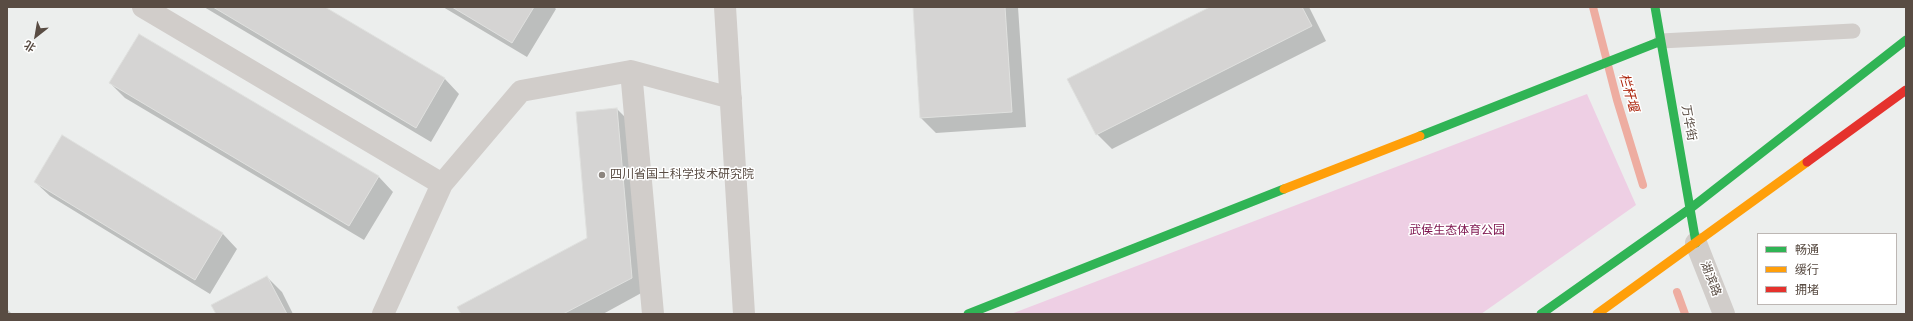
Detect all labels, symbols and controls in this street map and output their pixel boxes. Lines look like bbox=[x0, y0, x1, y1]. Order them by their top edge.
north arrow bbox=[16, 16, 56, 56]
text: 北 bbox=[21, 37, 39, 56]
water label: 栏杆堰 bbox=[1615, 72, 1641, 114]
street label: 万华街 bbox=[1678, 104, 1698, 142]
place label: 四川省国土科学技术研究院 bbox=[610, 168, 754, 182]
marker: 四川省国土科学技术研究院 bbox=[597, 170, 607, 180]
park label: 武侯生态体育公园 bbox=[1409, 224, 1505, 238]
legend bbox=[1757, 233, 1897, 305]
text: 畅通 bbox=[1795, 241, 1819, 259]
street label: 湖滨路 bbox=[1697, 260, 1723, 298]
text: 缓行 bbox=[1795, 261, 1819, 279]
text: 拥堵 bbox=[1795, 281, 1819, 299]

